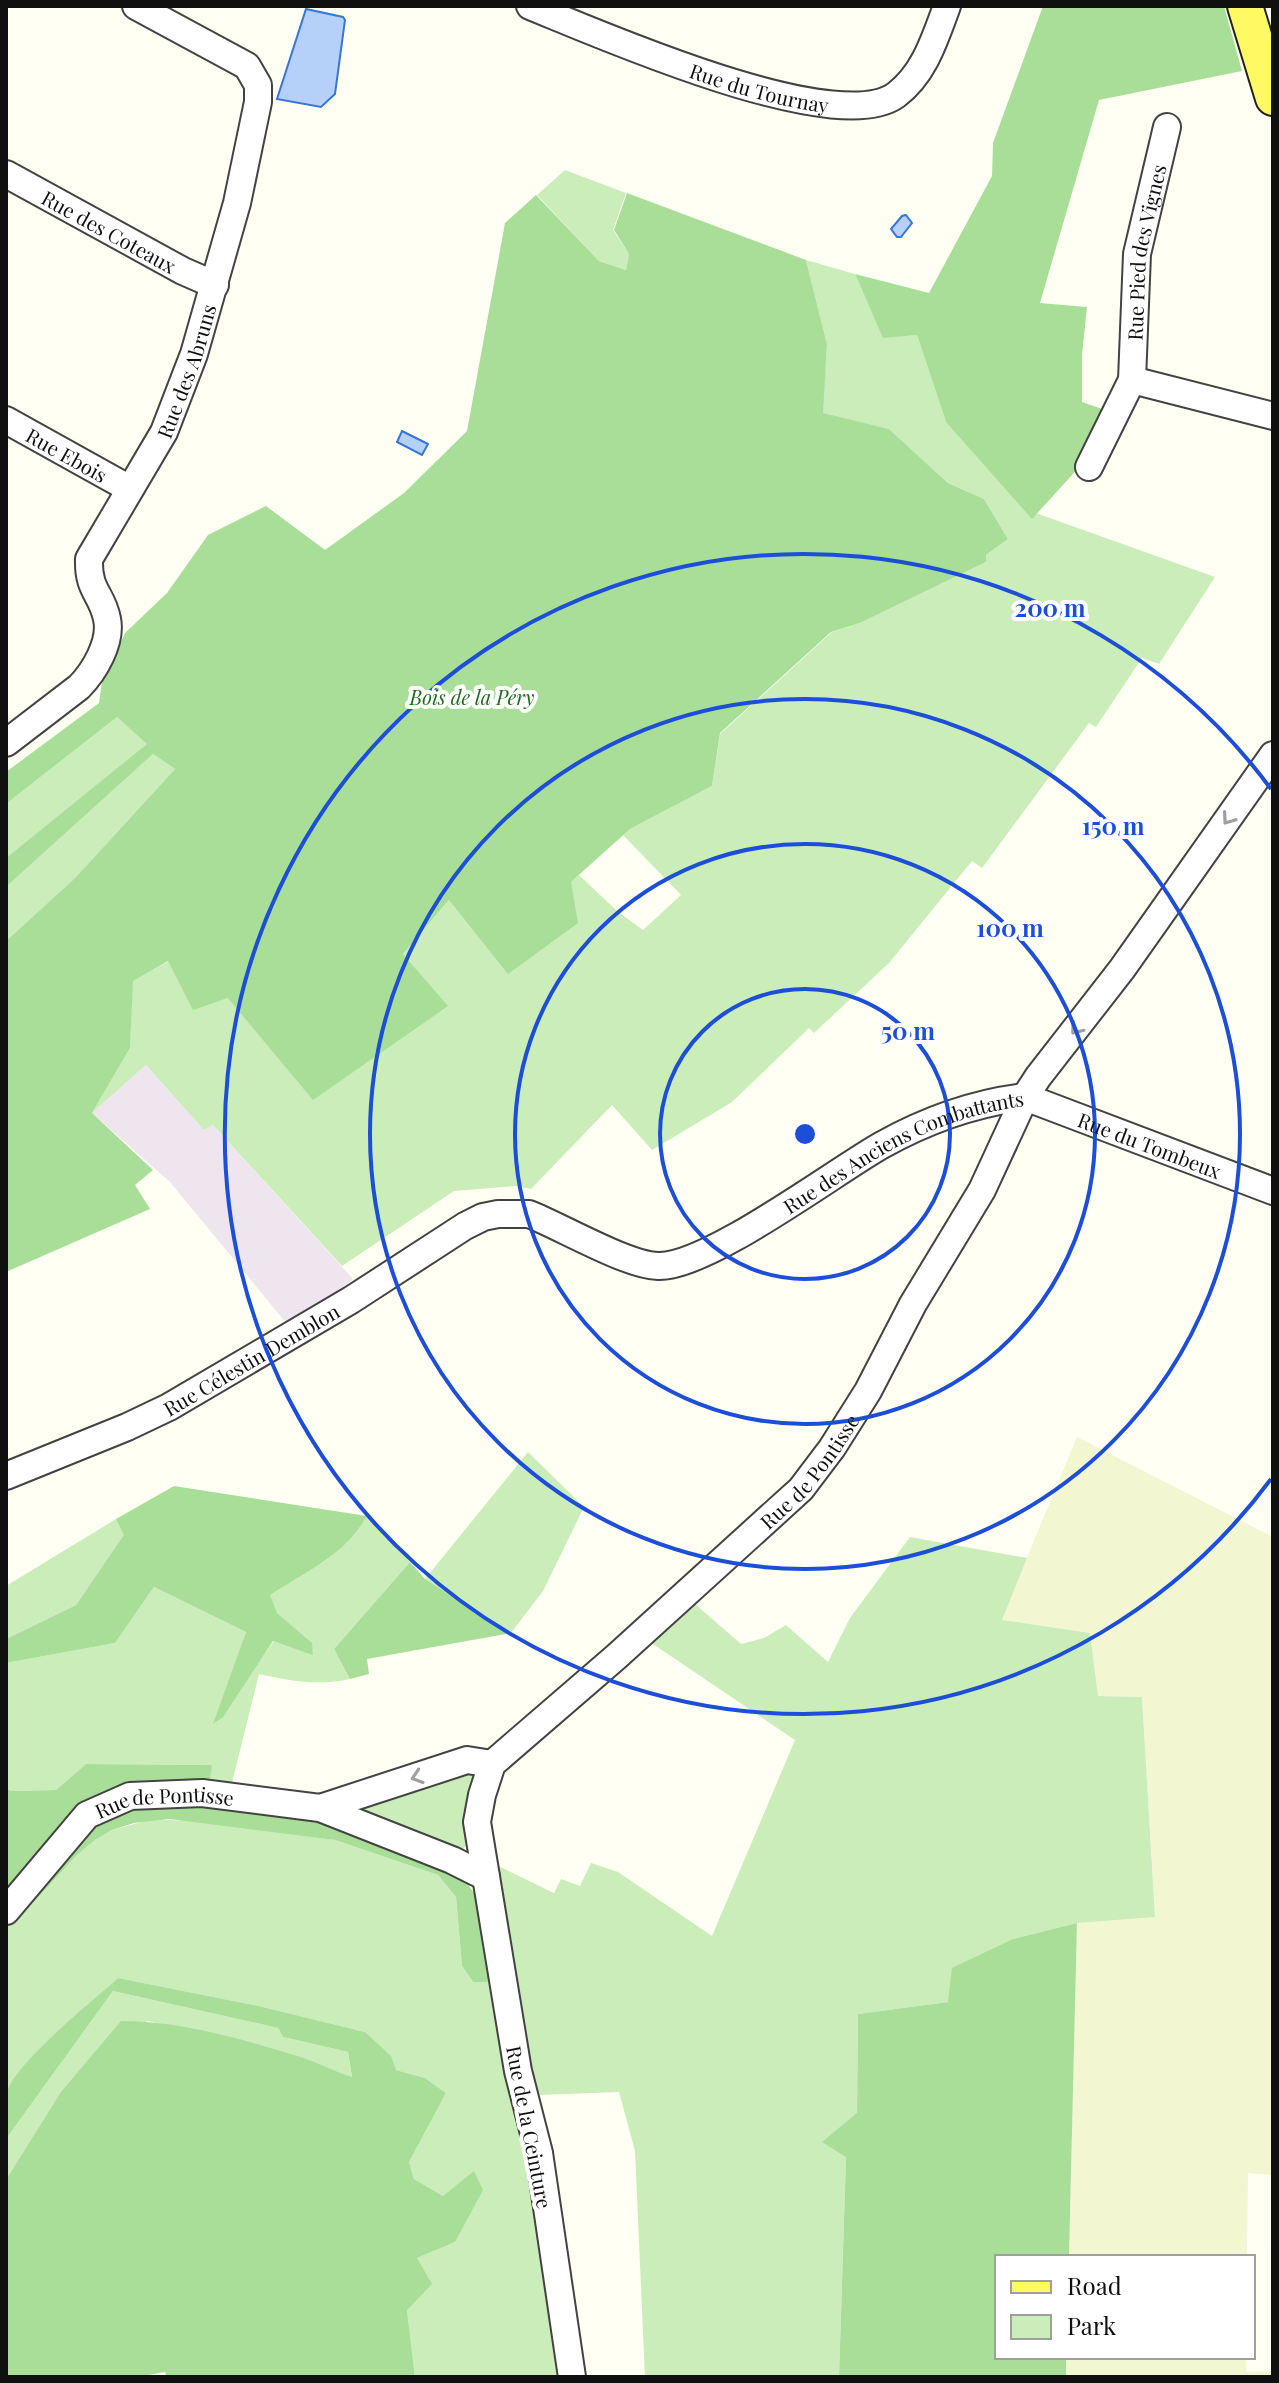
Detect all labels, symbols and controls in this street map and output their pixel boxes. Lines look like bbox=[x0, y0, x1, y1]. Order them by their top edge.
street label: Rue du Tournay bbox=[687, 56, 830, 118]
street label: Rue Pied des Vignes bbox=[1120, 161, 1171, 341]
street label: Rue des Coteaux bbox=[38, 183, 182, 279]
street label: Rue des Abruns bbox=[150, 301, 221, 442]
street label: Rue Ebois bbox=[22, 421, 113, 487]
text: 200 m bbox=[1015, 591, 1086, 623]
park label: Bois de la Péry bbox=[409, 683, 535, 710]
text: 150 m bbox=[1082, 809, 1145, 841]
one-way arrow bbox=[1223, 810, 1238, 824]
text: 100 m bbox=[976, 911, 1044, 943]
text: 50 m bbox=[881, 1014, 935, 1046]
one-way arrow bbox=[1071, 1020, 1085, 1035]
street label: Rue des Anciens Combattants bbox=[777, 1084, 1025, 1219]
street label: Rue du Tombeux bbox=[1074, 1105, 1226, 1184]
centre of rings bbox=[791, 1120, 819, 1148]
street label: Rue Célestin Demblon bbox=[158, 1297, 344, 1421]
street label: Rue de Pontisse bbox=[753, 1408, 864, 1534]
one-way arrow bbox=[411, 1767, 425, 1783]
street label: Rue de Pontisse bbox=[90, 1779, 236, 1824]
street label: Rue de la Ceinture bbox=[501, 2043, 559, 2211]
legend bbox=[995, 2255, 1255, 2359]
text: Road bbox=[1067, 2269, 1122, 2301]
text: Park bbox=[1067, 2309, 1117, 2341]

